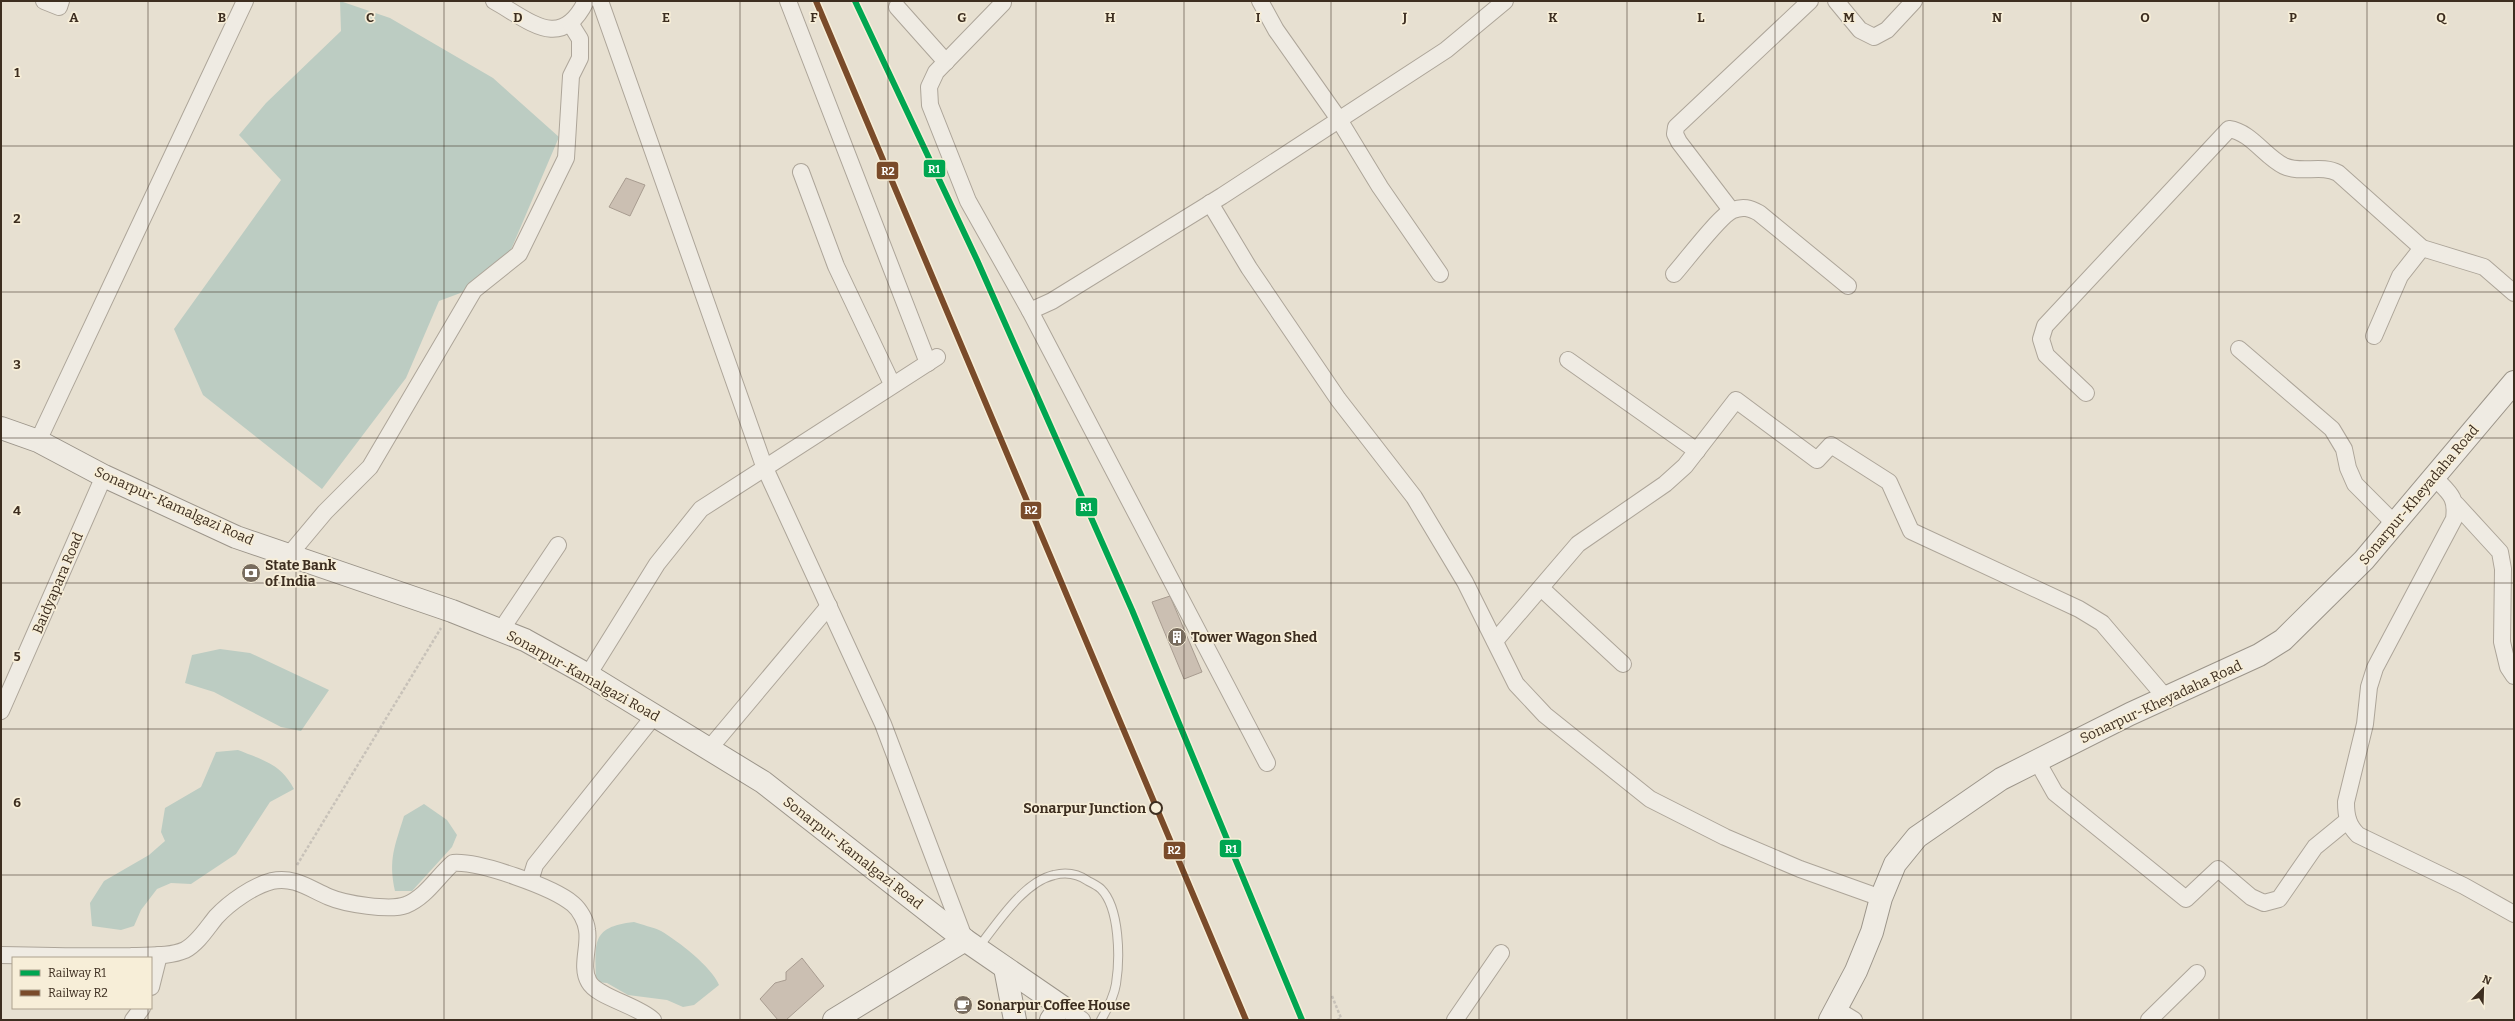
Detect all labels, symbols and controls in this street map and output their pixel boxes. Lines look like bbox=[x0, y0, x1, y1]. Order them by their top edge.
text: A bbox=[69, 10, 79, 25]
text: B bbox=[218, 10, 226, 25]
text: C bbox=[366, 10, 374, 25]
text: D bbox=[513, 10, 523, 25]
text: E bbox=[662, 10, 670, 25]
text: F bbox=[810, 10, 818, 25]
text: G bbox=[957, 10, 967, 25]
text: H bbox=[1105, 10, 1115, 25]
text: I bbox=[1256, 10, 1261, 25]
text: J bbox=[1402, 10, 1408, 25]
text: K bbox=[1548, 10, 1558, 25]
text: L bbox=[1697, 10, 1705, 25]
text: M bbox=[1843, 10, 1855, 25]
text: N bbox=[1992, 10, 2002, 25]
text: O bbox=[2140, 10, 2150, 25]
text: P bbox=[2289, 10, 2297, 25]
text: Q bbox=[2436, 10, 2447, 25]
text: 1 bbox=[14, 65, 20, 80]
line badge: R1 bbox=[923, 159, 946, 178]
line badge: R2 bbox=[876, 161, 899, 180]
text: R1 bbox=[928, 163, 940, 176]
text: R2 bbox=[881, 165, 895, 178]
text: 2 bbox=[13, 211, 21, 226]
text: 3 bbox=[13, 357, 21, 372]
street label: Sonarpur-Kheyadaha Road bbox=[2356, 422, 2482, 568]
street label: Sonarpur-Kamalgazi Road bbox=[92, 463, 256, 549]
line badge: R1 bbox=[1075, 497, 1098, 517]
line badge: R2 bbox=[1020, 501, 1042, 520]
text: R1 bbox=[1080, 501, 1092, 514]
text: 4 bbox=[13, 503, 21, 518]
text: R2 bbox=[1024, 504, 1038, 517]
street label: Baidyapara Road bbox=[29, 530, 87, 636]
place label: State Bank of India bbox=[265, 557, 337, 590]
bank icon: State Bank of India bbox=[240, 562, 262, 584]
building icon: Tower Wagon Shed bbox=[1166, 626, 1188, 648]
street label: Sonarpur-Kamalgazi Road bbox=[503, 627, 663, 725]
place label: Tower Wagon Shed bbox=[1191, 629, 1318, 646]
text: 5 bbox=[13, 649, 21, 664]
street label: Sonarpur-Kheyadaha Road bbox=[2077, 657, 2245, 747]
street label: Sonarpur-Kamalgazi Road bbox=[780, 793, 926, 913]
text: 6 bbox=[13, 795, 21, 810]
place label: Sonarpur Junction bbox=[1023, 800, 1146, 817]
marker: Sonarpur Junction bbox=[1149, 801, 1163, 815]
line badge: R1 bbox=[1219, 839, 1242, 858]
line badge: R2 bbox=[1163, 841, 1186, 860]
text: R1 bbox=[1225, 843, 1237, 856]
text: R2 bbox=[1167, 844, 1181, 857]
legend bbox=[12, 957, 152, 1009]
text: Railway R1 bbox=[48, 966, 106, 980]
north arrow bbox=[2463, 969, 2503, 1009]
text: N bbox=[2480, 973, 2494, 988]
text: Railway R2 bbox=[48, 986, 108, 1000]
cafe icon: Sonarpur Coffee House bbox=[952, 994, 974, 1016]
place label: Sonarpur Coffee House bbox=[977, 997, 1130, 1014]

